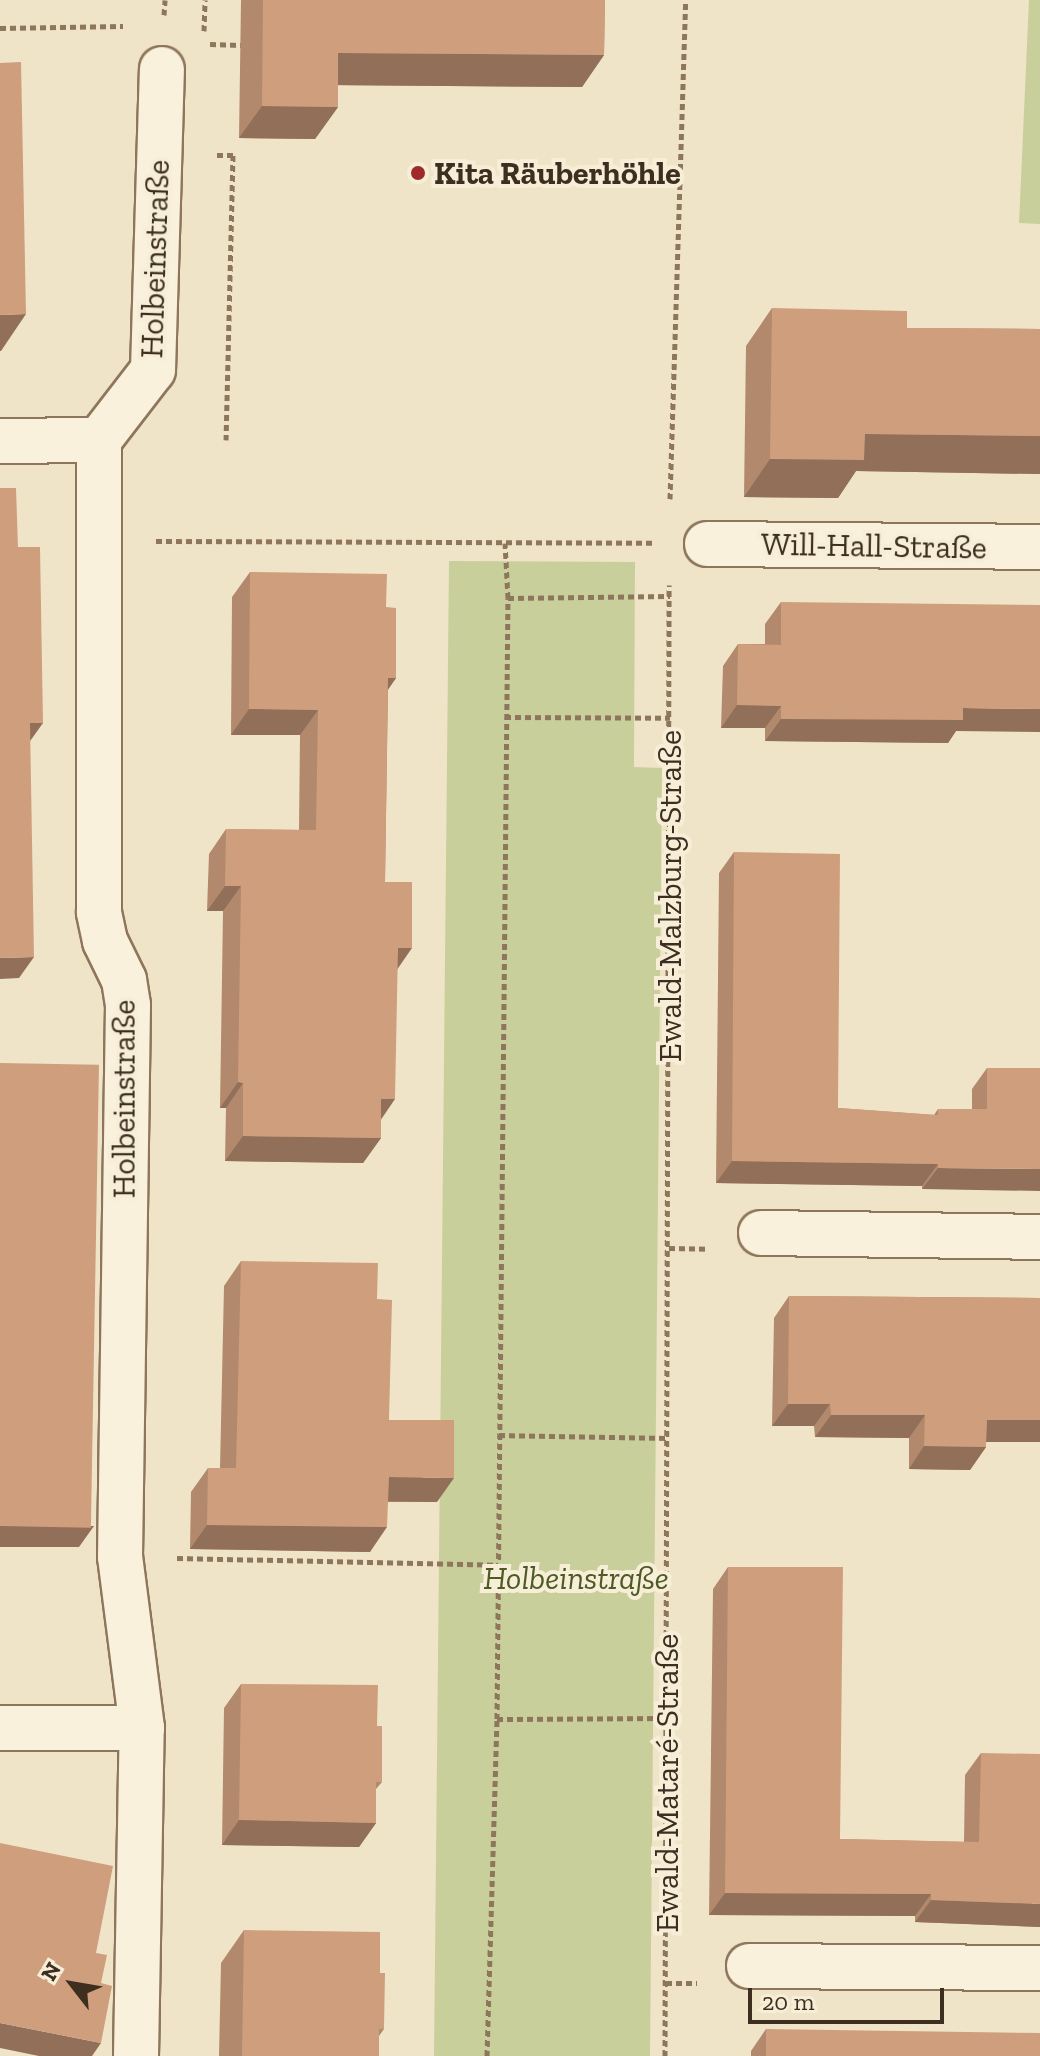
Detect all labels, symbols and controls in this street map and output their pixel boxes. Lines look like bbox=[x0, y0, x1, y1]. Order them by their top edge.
place label: Kita Räuberhöhle bbox=[434, 154, 681, 192]
street label: Holbeinstraße bbox=[132, 159, 178, 359]
marker: Kita Räuberhöhle bbox=[409, 164, 427, 182]
street label: Will-Hall-Straße bbox=[761, 525, 987, 567]
street label: Ewald-Malzburg-Straße bbox=[651, 730, 689, 1062]
street label: Holbeinstraße bbox=[105, 1000, 143, 1198]
park label: Holbeinstraße bbox=[483, 1559, 669, 1597]
street label: Ewald-Mataré-Straße bbox=[648, 1634, 686, 1932]
north arrow bbox=[32, 1944, 112, 2024]
text: N bbox=[35, 1957, 67, 1986]
scale bar bbox=[752, 1972, 948, 2022]
text: 20 m bbox=[762, 1987, 814, 2016]

